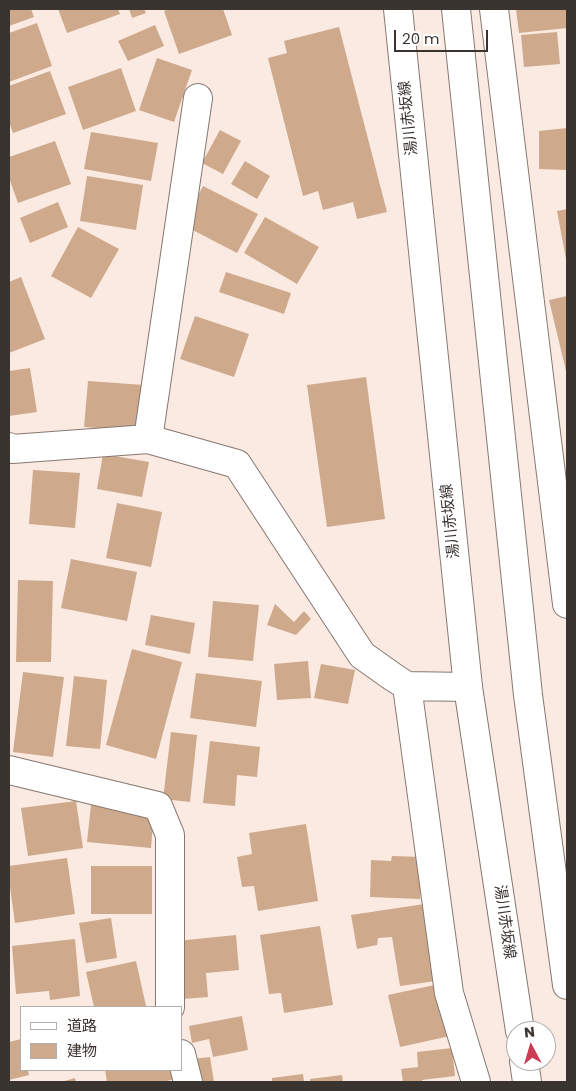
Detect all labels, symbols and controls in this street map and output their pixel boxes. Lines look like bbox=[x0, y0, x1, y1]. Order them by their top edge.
scale bar bbox=[396, 20, 490, 52]
text: 20 m bbox=[402, 28, 440, 49]
street label: 湯川赤坂線 bbox=[396, 80, 422, 156]
street label: 湯川赤坂線 bbox=[438, 483, 464, 559]
street label: 湯川赤坂線 bbox=[490, 884, 518, 960]
legend bbox=[20, 1006, 182, 1071]
text: 道路 bbox=[67, 1015, 97, 1036]
north arrow bbox=[506, 1021, 556, 1071]
text: N bbox=[523, 1022, 536, 1043]
text: 建物 bbox=[67, 1040, 97, 1061]

